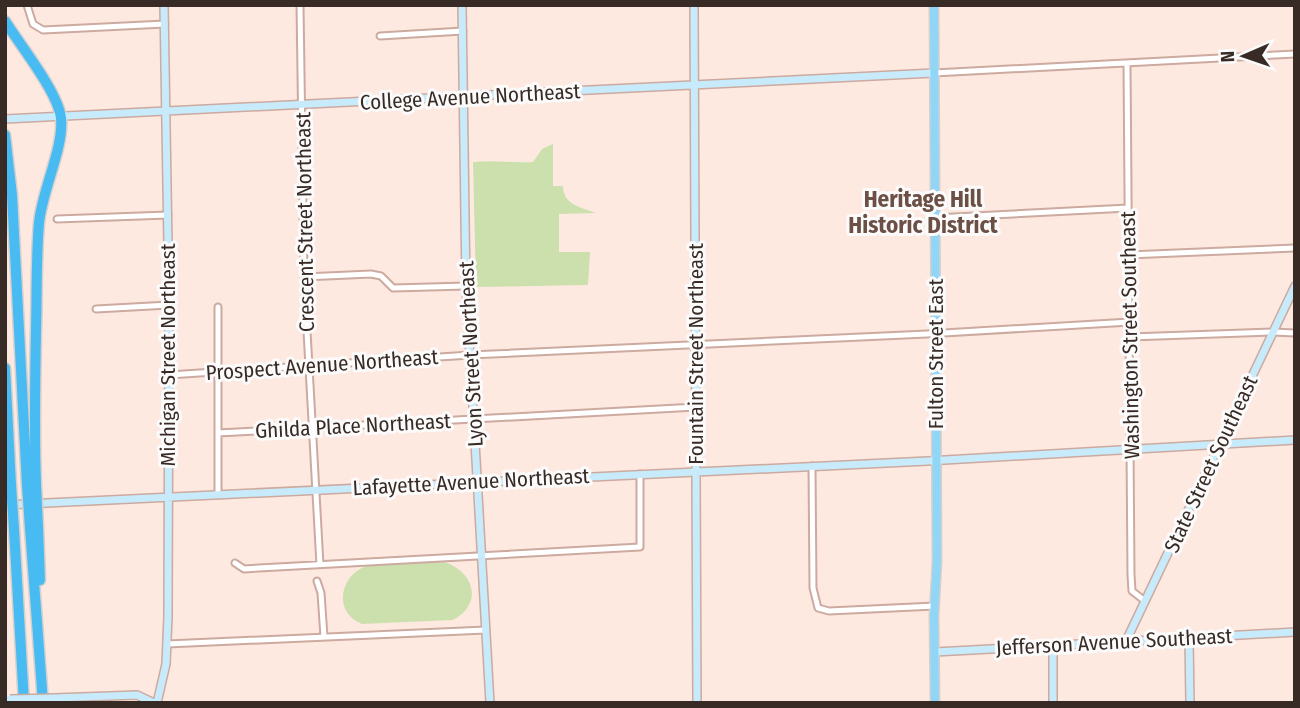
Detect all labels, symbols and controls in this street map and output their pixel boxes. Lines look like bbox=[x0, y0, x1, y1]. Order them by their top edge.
north arrow bbox=[1209, 21, 1279, 91]
text: N bbox=[1216, 50, 1239, 63]
street label: College Avenue Northeast bbox=[359, 78, 581, 116]
street label: Crescent Street Northeast bbox=[290, 112, 320, 332]
district label: Heritage Hill Historic District bbox=[848, 185, 999, 239]
street label: Washington Street Southeast bbox=[1115, 211, 1145, 459]
street label: Michigan Street Northeast bbox=[155, 243, 181, 467]
street label: Fountain Street Northeast bbox=[683, 243, 709, 465]
street label: Lyon Street Northeast bbox=[453, 260, 489, 448]
street label: Fulton Street East bbox=[923, 279, 949, 429]
street label: Prospect Avenue Northeast bbox=[205, 344, 439, 386]
street label: State Street Southeast bbox=[1159, 371, 1263, 557]
street label: Ghilda Place Northeast bbox=[254, 408, 452, 444]
street label: Lafayette Avenue Northeast bbox=[352, 463, 590, 501]
street label: Jefferson Avenue Southeast bbox=[995, 623, 1233, 661]

